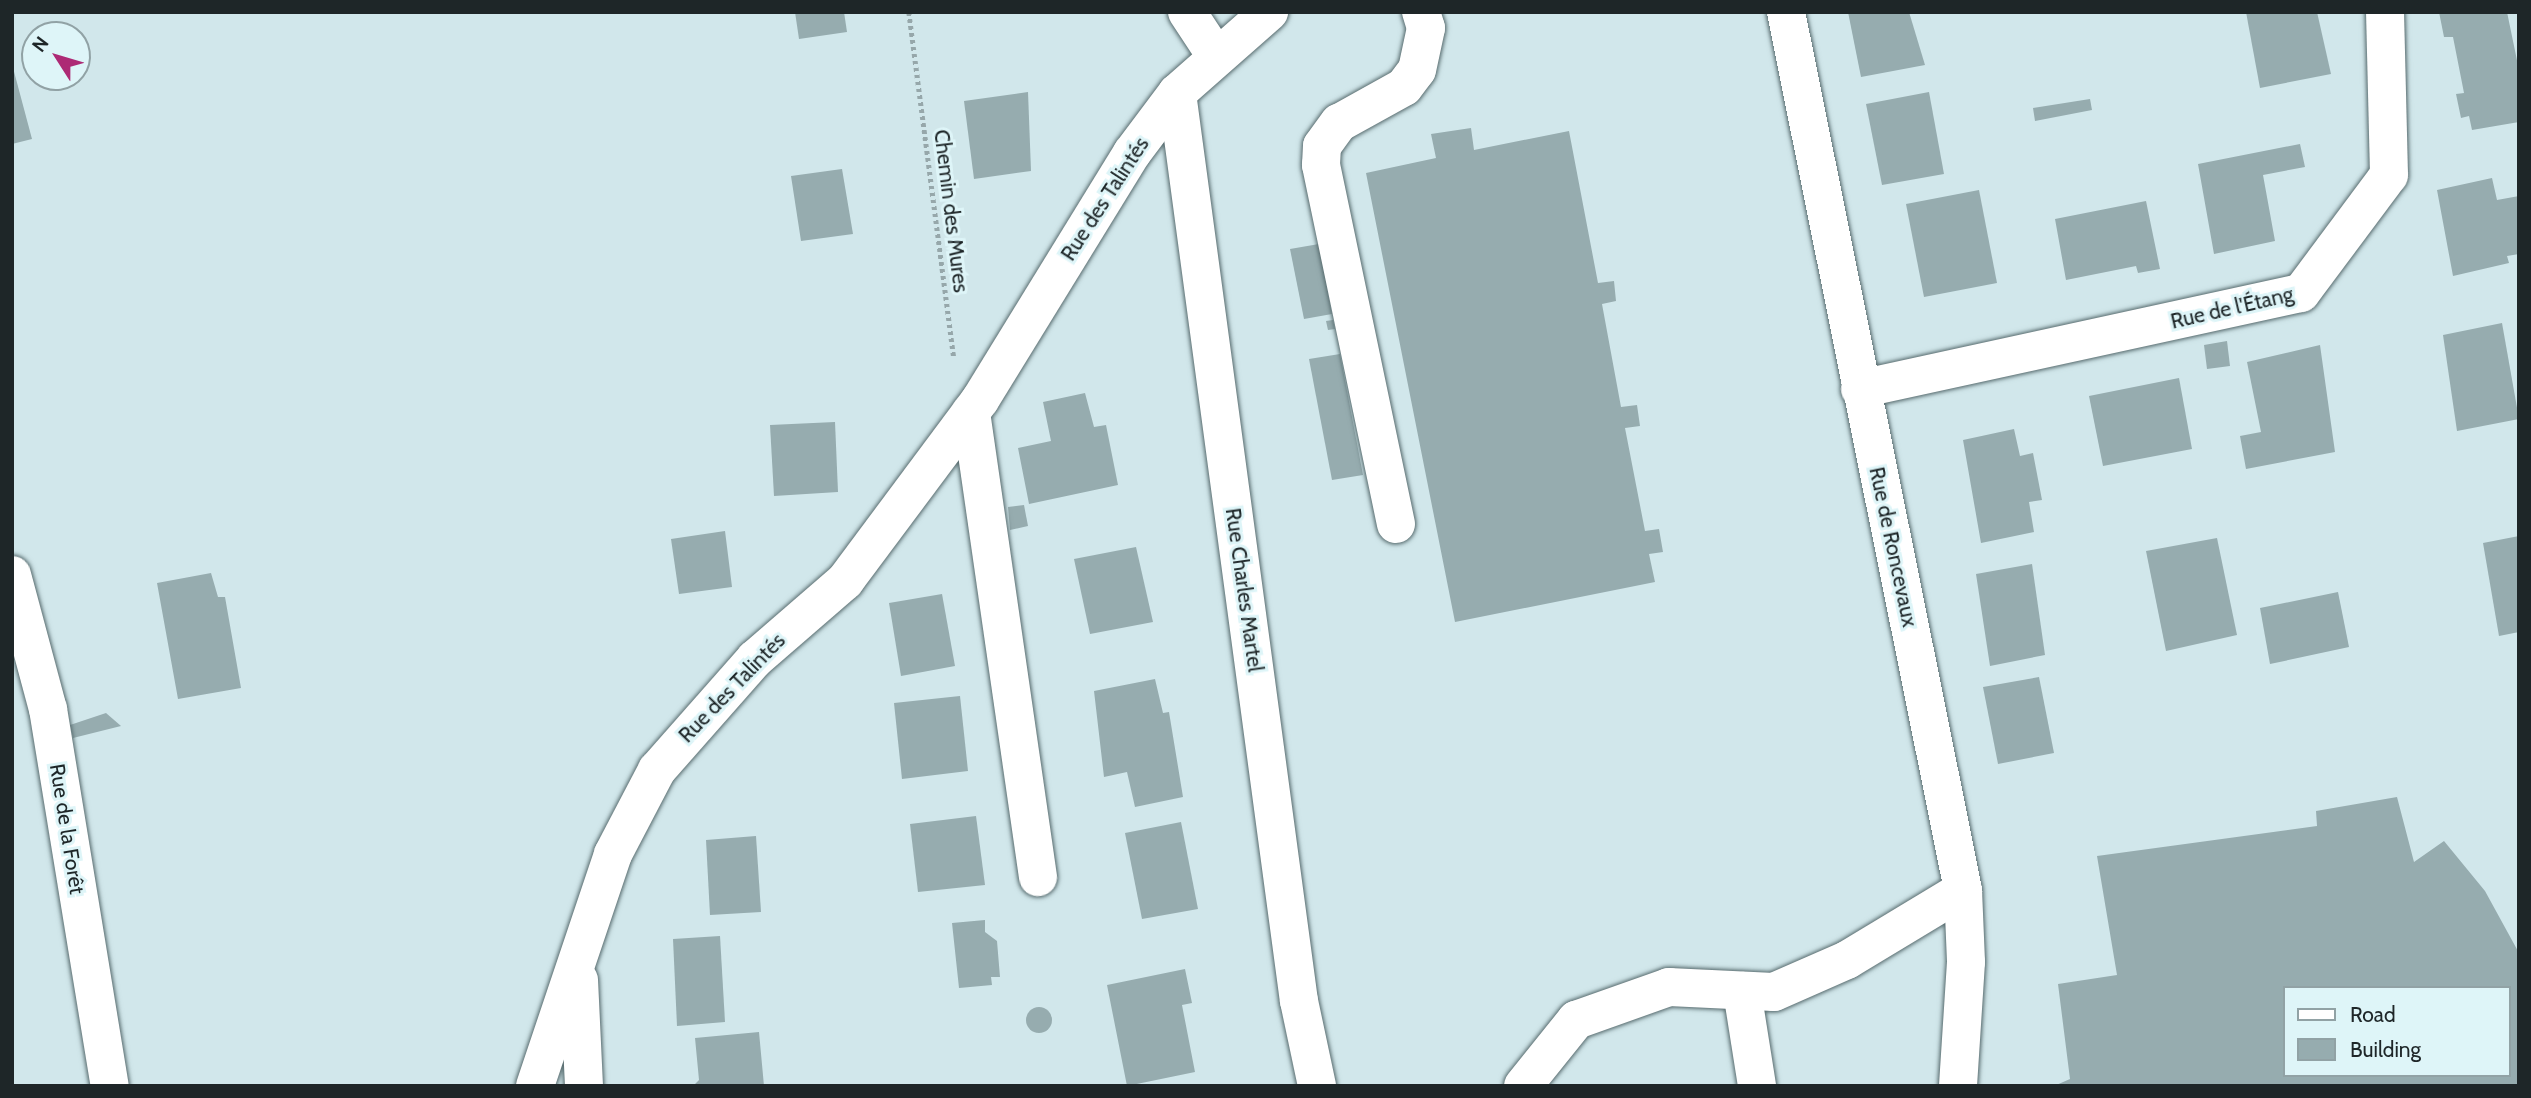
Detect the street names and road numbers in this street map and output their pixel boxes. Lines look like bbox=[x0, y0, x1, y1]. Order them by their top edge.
street label: Chemin des Mures bbox=[929, 128, 973, 294]
street label: Rue des Talintés bbox=[1056, 133, 1154, 265]
street label: Rue de l'Étang bbox=[2168, 282, 2296, 334]
street label: Rue de Roncevaux bbox=[1864, 465, 1922, 629]
street label: Rue Charles Martel bbox=[1220, 506, 1268, 674]
street label: Rue des Talintés bbox=[674, 628, 790, 748]
street label: Rue de la Forêt bbox=[44, 762, 90, 896]

